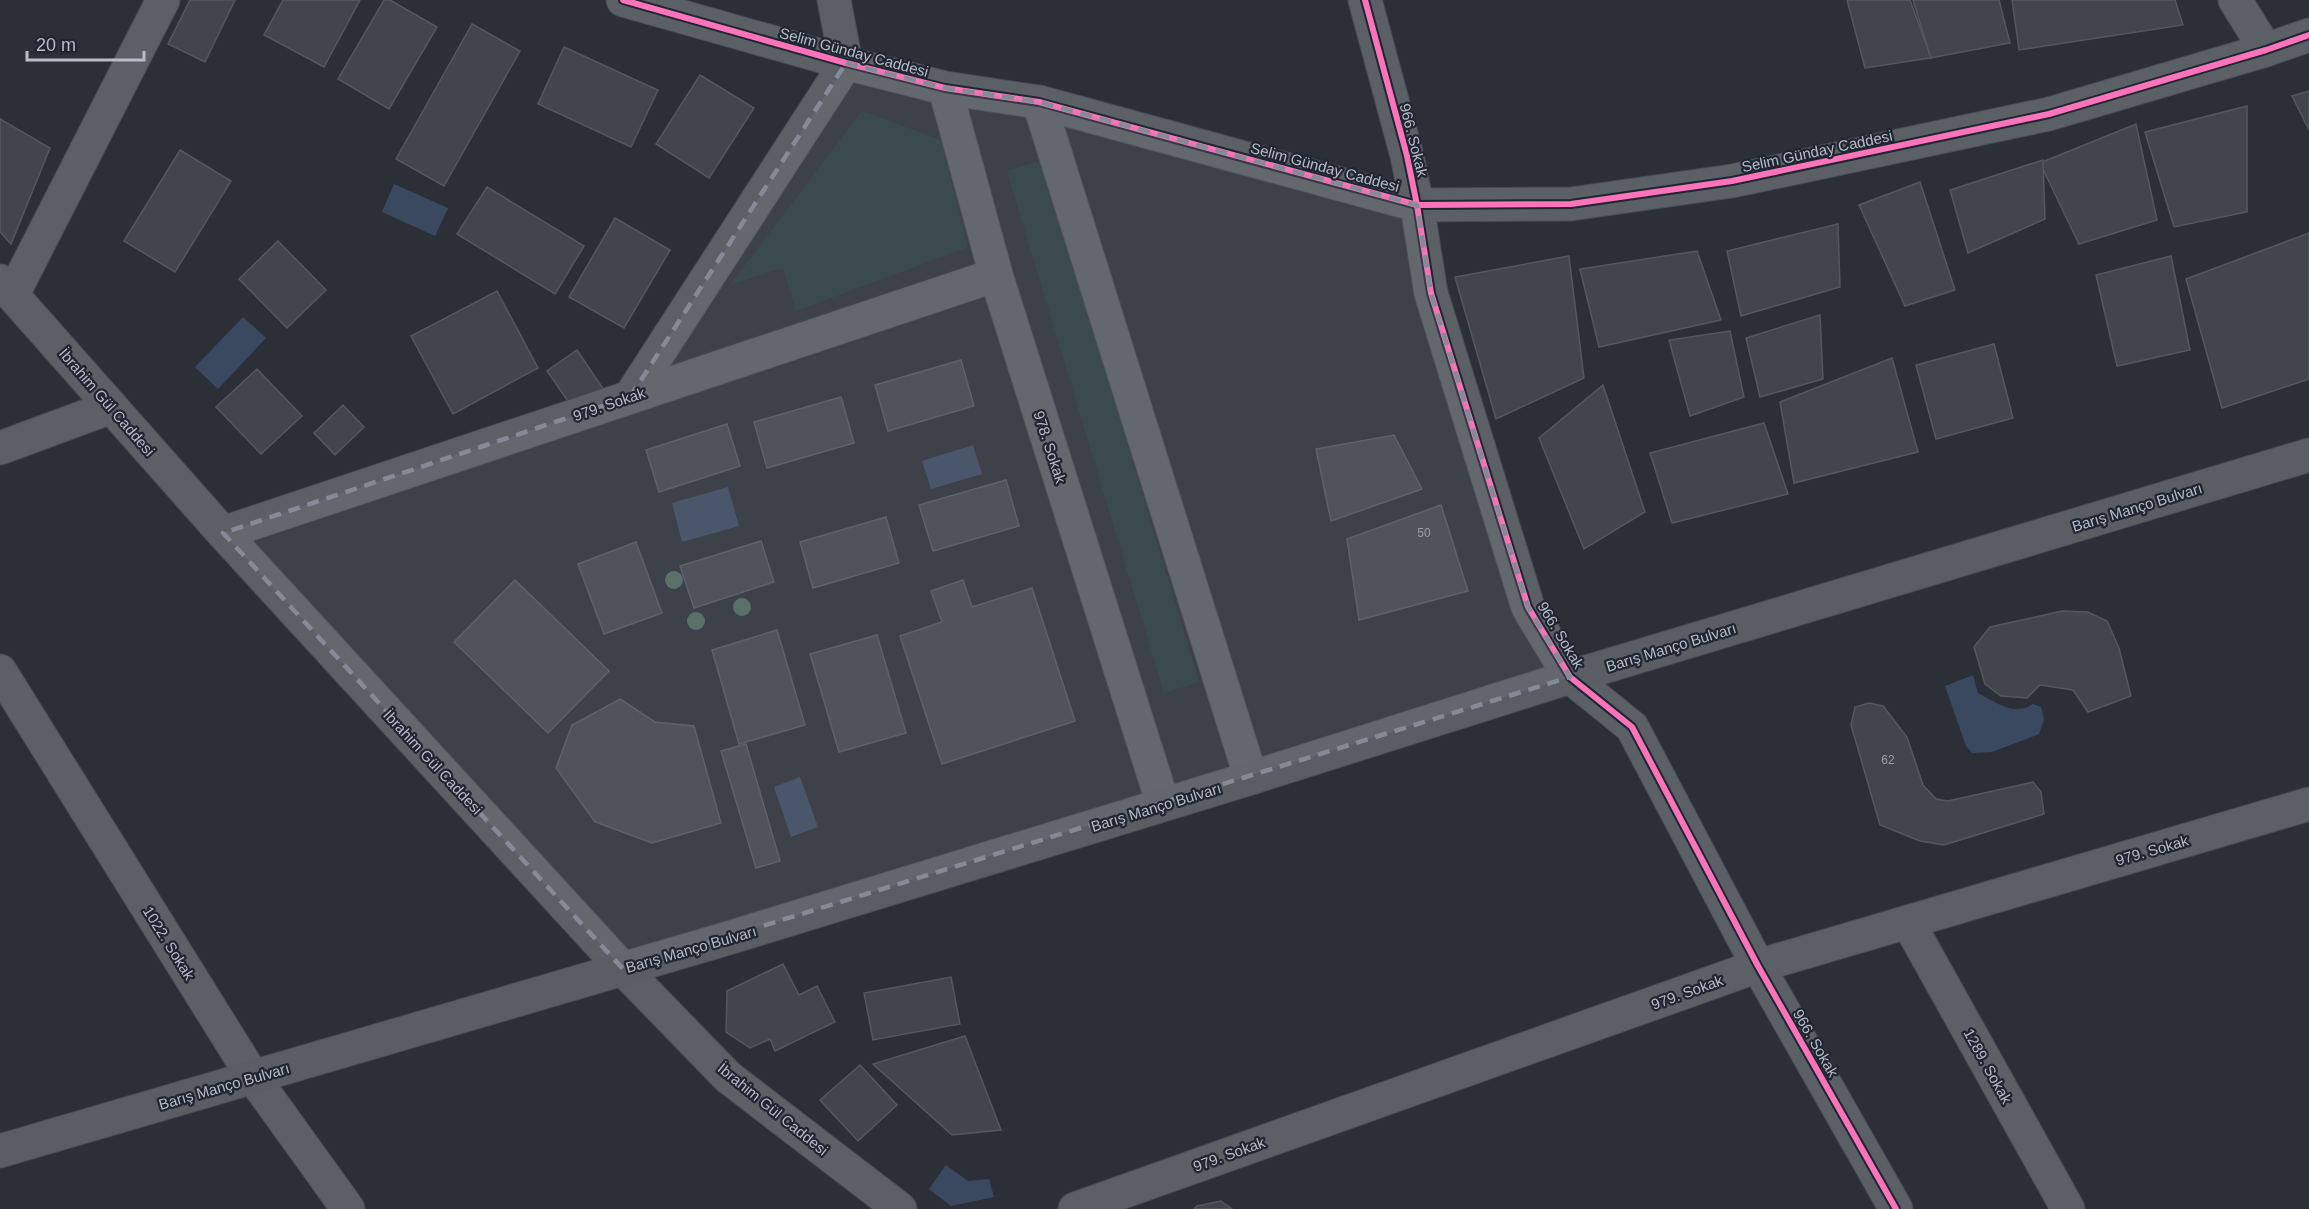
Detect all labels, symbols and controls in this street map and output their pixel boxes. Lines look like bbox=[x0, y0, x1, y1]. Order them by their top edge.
scale bar bbox=[27, 24, 144, 62]
street label: Selim Günday Caddesi bbox=[778, 24, 930, 80]
text: 20 m bbox=[36, 35, 76, 55]
street label: 966. Sokak bbox=[1397, 102, 1431, 179]
street label: Selim Günday Caddesi bbox=[1740, 127, 1894, 175]
street label: Selim Günday Caddesi bbox=[1249, 139, 1401, 195]
street label: İbrahim Gül Caddesi bbox=[56, 345, 158, 459]
street label: 979. Sokak bbox=[571, 384, 648, 424]
street label: 978. Sokak bbox=[1030, 409, 1070, 486]
street label: Barış Manço Bulvarı bbox=[2070, 479, 2204, 535]
house number: 50 bbox=[1417, 526, 1431, 540]
street label: 966. Sokak bbox=[1534, 598, 1588, 672]
street label: Barış Manço Bulvarı bbox=[1604, 619, 1738, 675]
street label: İbrahim Gül Caddesi bbox=[380, 706, 486, 818]
house number: 62 bbox=[1881, 753, 1895, 767]
street label: Barış Manço Bulvarı bbox=[1089, 779, 1223, 835]
street label: 979. Sokak bbox=[2114, 831, 2191, 869]
street label: 1022. Sokak bbox=[140, 903, 199, 983]
street label: Barış Manço Bulvarı bbox=[624, 922, 758, 976]
street label: 979. Sokak bbox=[1649, 971, 1726, 1013]
street label: 966. Sokak bbox=[1790, 1006, 1842, 1080]
street label: 1289. Sokak bbox=[1960, 1025, 2016, 1107]
street label: Barış Manço Bulvarı bbox=[157, 1059, 291, 1113]
street label: İbrahim Gül Caddesi bbox=[715, 1059, 831, 1159]
street label: 979. Sokak bbox=[1191, 1133, 1268, 1175]

